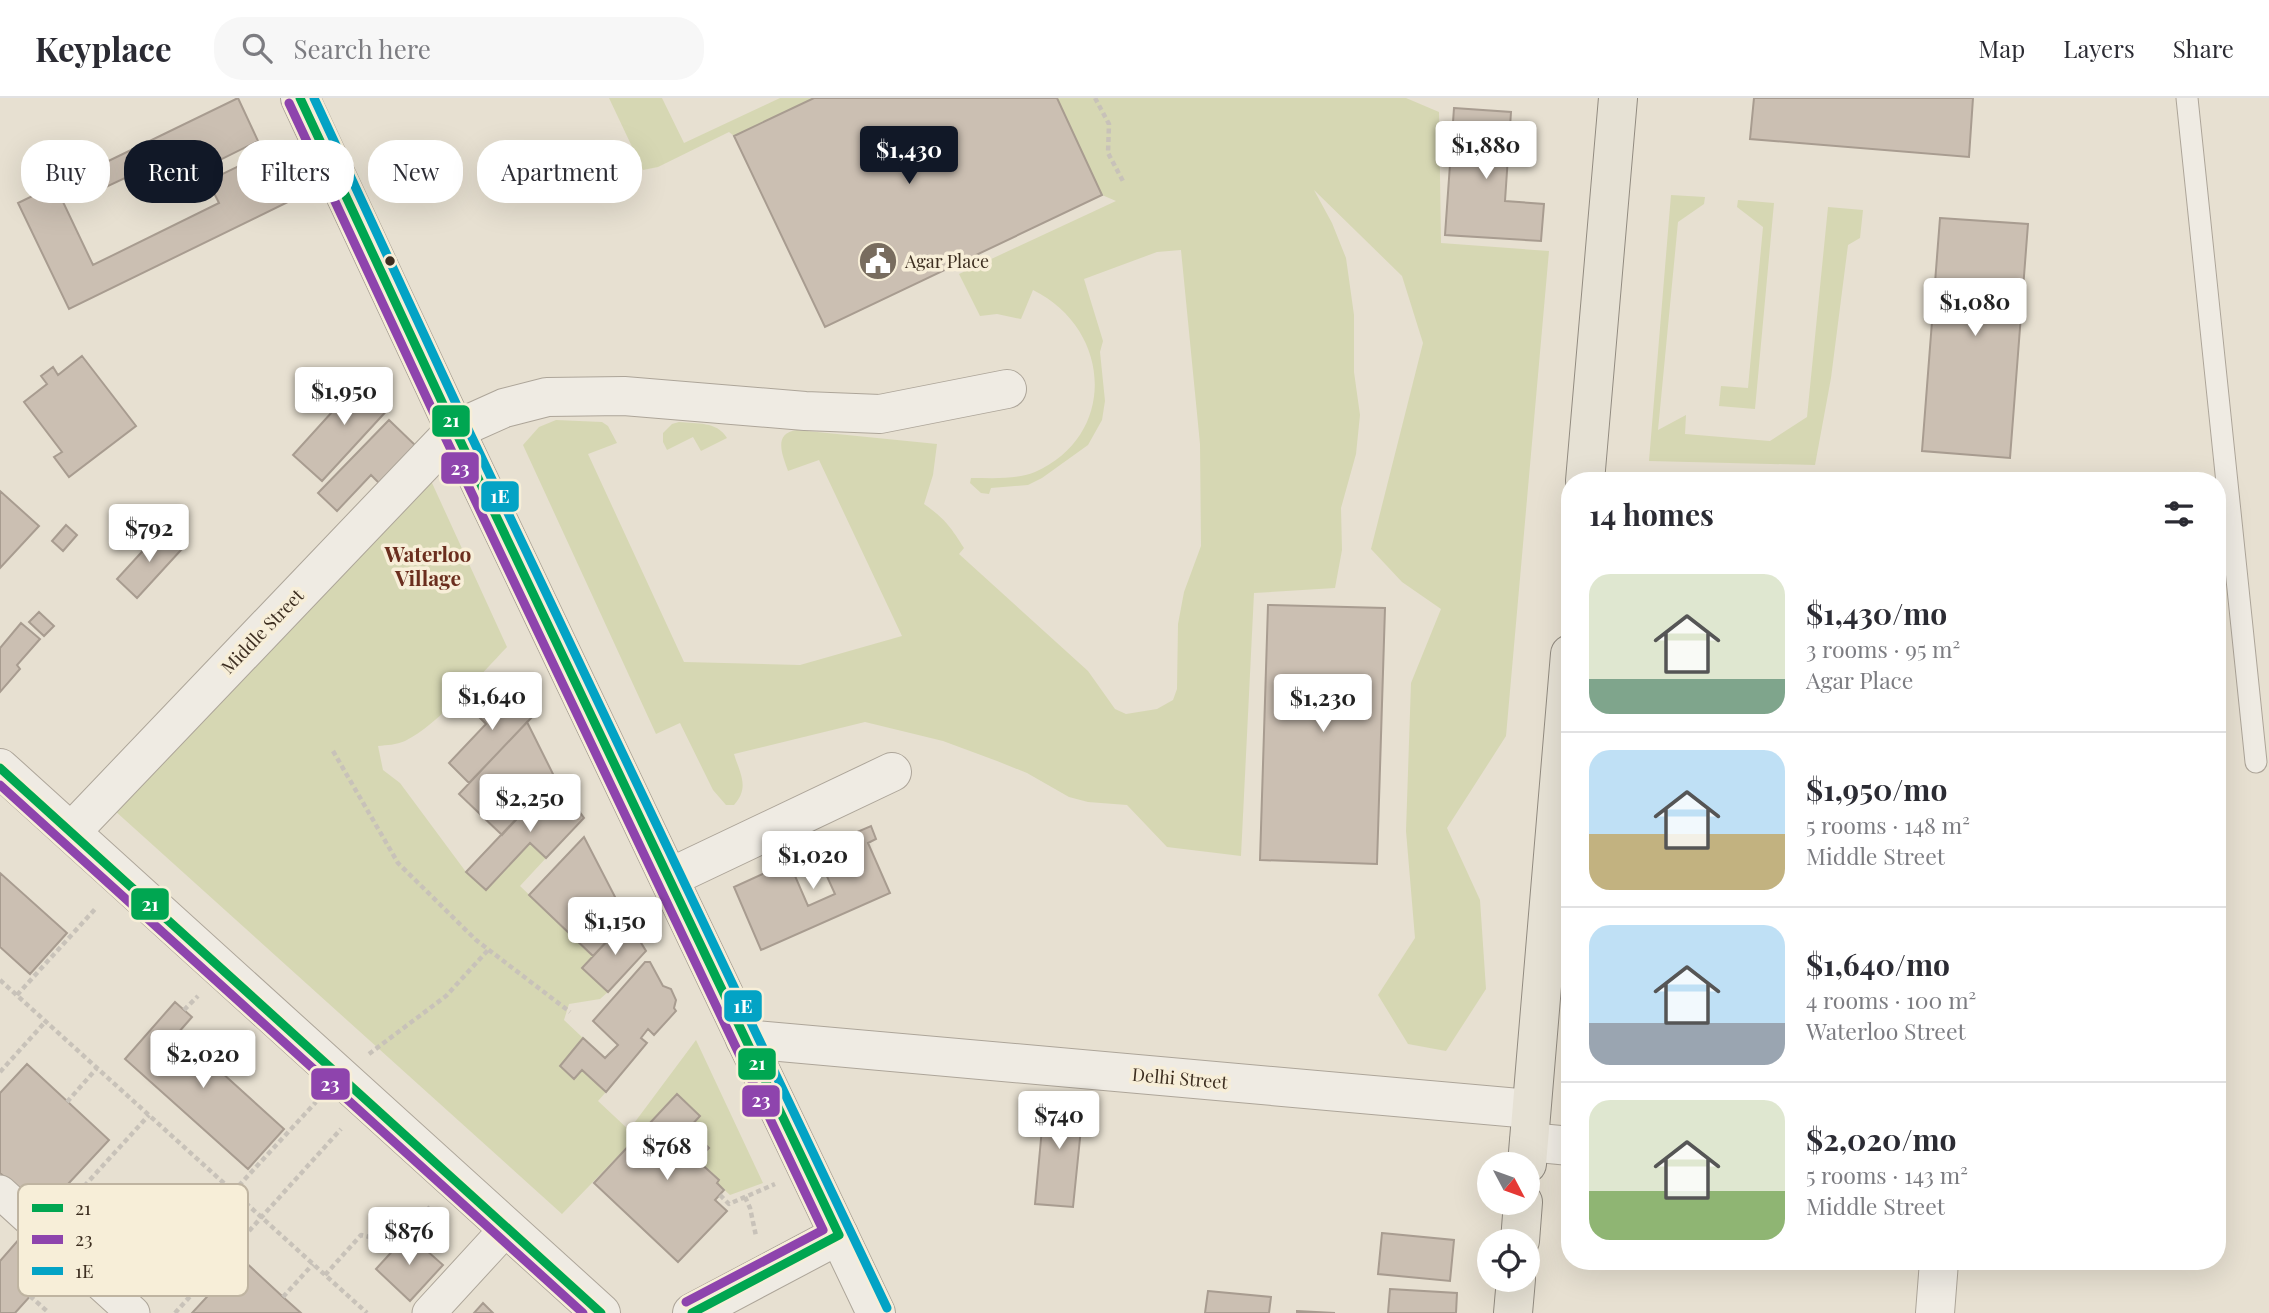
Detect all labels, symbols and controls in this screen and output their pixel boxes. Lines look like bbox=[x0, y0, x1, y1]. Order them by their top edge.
search box bbox=[214, 17, 704, 80]
text: Keyplace bbox=[35, 26, 172, 70]
icon: search bbox=[238, 29, 276, 67]
text: Search here bbox=[294, 31, 431, 66]
text: Map bbox=[1979, 32, 2025, 64]
text: Layers bbox=[2063, 32, 2135, 64]
text: Share bbox=[2173, 32, 2234, 64]
pin: $1,880 bbox=[1429, 122, 1543, 181]
pin: $1,430 bbox=[852, 126, 966, 186]
text: $1,880 bbox=[1452, 128, 1520, 159]
text: $1,430 bbox=[876, 133, 942, 164]
chip: Buy bbox=[21, 140, 110, 203]
chip: Rent bbox=[124, 140, 223, 203]
chip: Filters bbox=[237, 140, 354, 203]
chip: New bbox=[368, 140, 463, 203]
chip: Apartment bbox=[477, 140, 642, 203]
public building icon: Agar Place bbox=[857, 240, 899, 282]
place label: Agar Place bbox=[904, 249, 989, 273]
unlabelled marker bbox=[383, 254, 397, 268]
pin: $1,080 bbox=[1918, 278, 2032, 338]
text: $1,080 bbox=[1940, 285, 2010, 316]
pin: $1,950 bbox=[287, 368, 401, 427]
text: $1,950 bbox=[311, 374, 377, 405]
line badge: 21 bbox=[431, 404, 471, 438]
text: 21 bbox=[442, 406, 460, 432]
line badge: 23 bbox=[440, 451, 480, 485]
text: 23 bbox=[450, 454, 470, 480]
line badge: 1E bbox=[480, 480, 520, 513]
text: 1E bbox=[490, 482, 510, 508]
text: 14 homes bbox=[1589, 494, 1714, 534]
icon: filters bbox=[2160, 495, 2198, 533]
pin: $792 bbox=[108, 504, 190, 564]
text: $792 bbox=[125, 511, 173, 542]
district label: Waterloo Village bbox=[384, 539, 472, 591]
street label: Middle Street bbox=[216, 583, 309, 678]
text: $1,430/mo bbox=[1806, 593, 1947, 633]
icon: home bbox=[1645, 602, 1729, 686]
text: 3 rooms · 95 m² bbox=[1806, 633, 1960, 664]
text: Agar Place bbox=[1806, 664, 1913, 695]
pin: $1,640 bbox=[435, 672, 549, 732]
pin: $1,230 bbox=[1266, 674, 1380, 734]
text: $1,640 bbox=[458, 679, 526, 710]
text: $1,230 bbox=[1290, 681, 1356, 712]
text: $1,950/mo bbox=[1806, 769, 1947, 809]
pin: $2,250 bbox=[473, 774, 587, 834]
icon: home bbox=[1645, 778, 1729, 862]
text: $2,250 bbox=[496, 781, 564, 812]
text: 5 rooms · 148 m² bbox=[1806, 809, 1970, 840]
pin: $1,020 bbox=[756, 832, 870, 891]
text: $1,020 bbox=[778, 838, 848, 869]
text: Middle Street bbox=[1806, 840, 1945, 871]
line badge: 21 bbox=[130, 887, 170, 921]
text: 21 bbox=[141, 890, 159, 916]
pin: $1,150 bbox=[558, 898, 672, 957]
text: $1,150 bbox=[584, 904, 646, 935]
text: $1,640/mo bbox=[1806, 944, 1950, 984]
icon: home bbox=[1645, 953, 1729, 1037]
text: 4 rooms · 100 m² bbox=[1806, 984, 1976, 1015]
line badge: 1E bbox=[723, 989, 763, 1023]
text: 1E bbox=[733, 992, 753, 1018]
text: Waterloo Street bbox=[1806, 1015, 1966, 1046]
pin: $2,020 bbox=[146, 1030, 260, 1090]
text: $2,020 bbox=[166, 1037, 240, 1068]
line badge: 21 bbox=[737, 1047, 777, 1081]
text: 21 bbox=[748, 1049, 766, 1075]
street label: Delhi Street bbox=[1131, 1062, 1229, 1094]
line badge: 23 bbox=[310, 1067, 351, 1101]
text: 23 bbox=[320, 1070, 340, 1096]
line badge: 23 bbox=[741, 1084, 781, 1118]
text: 23 bbox=[751, 1086, 771, 1112]
pin: $740 bbox=[1018, 1091, 1100, 1151]
text: $740 bbox=[1034, 1098, 1084, 1129]
text: $2,020/mo bbox=[1806, 1119, 1957, 1159]
pin: $768 bbox=[626, 1122, 708, 1182]
icon: home bbox=[1645, 1128, 1729, 1212]
text: $768 bbox=[642, 1129, 692, 1160]
north arrow bbox=[1477, 1152, 1540, 1214]
map controls bbox=[1477, 1152, 1540, 1292]
text: 5 rooms · 143 m² bbox=[1806, 1159, 1968, 1190]
legend bbox=[18, 1184, 248, 1296]
text: Middle Street bbox=[1806, 1190, 1945, 1221]
text: 21 bbox=[75, 1194, 91, 1220]
pin: $876 bbox=[368, 1208, 450, 1267]
text: $876 bbox=[384, 1214, 434, 1245]
text: 23 bbox=[75, 1225, 93, 1251]
button: locate bbox=[1477, 1229, 1540, 1292]
text: 1E bbox=[75, 1257, 94, 1283]

